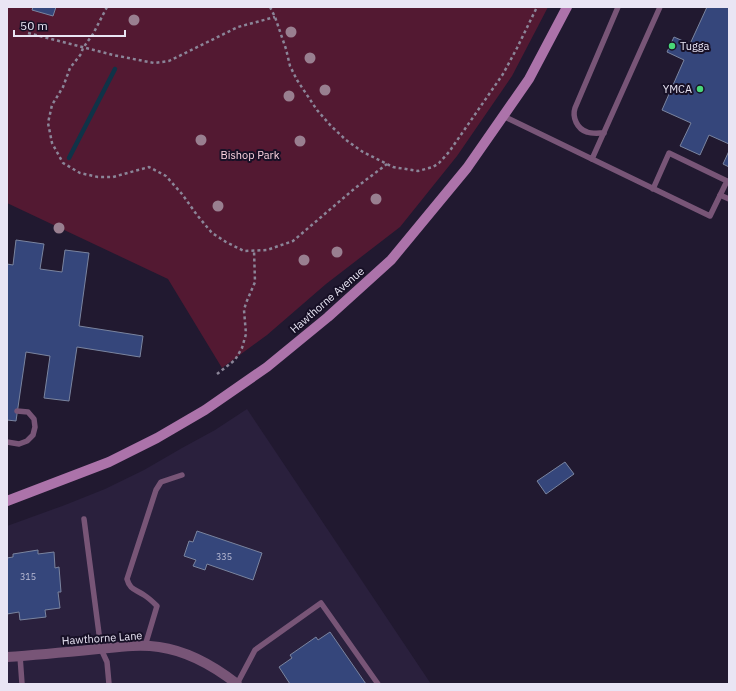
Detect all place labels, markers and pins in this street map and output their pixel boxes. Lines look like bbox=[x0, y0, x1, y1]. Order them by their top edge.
place label: Tugga bbox=[680, 39, 710, 53]
marker: Tugga bbox=[667, 41, 677, 51]
place label: YMCA bbox=[663, 82, 692, 96]
marker: YMCA bbox=[695, 84, 705, 94]

